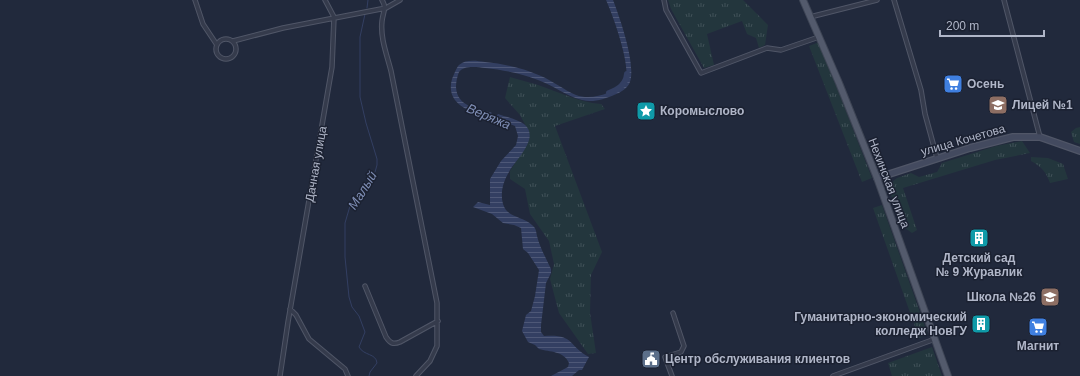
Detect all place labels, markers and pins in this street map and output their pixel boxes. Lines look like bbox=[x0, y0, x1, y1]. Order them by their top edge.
supermarket icon: Осень bbox=[942, 73, 964, 95]
place label: Осень bbox=[967, 77, 1004, 91]
school or university icon: Лицей №1 bbox=[987, 94, 1009, 116]
place label: Лицей №1 bbox=[1012, 98, 1073, 112]
place icon: Коромыслово bbox=[635, 100, 657, 122]
place label: Коромыслово bbox=[660, 104, 744, 118]
building icon: Детский сад № 9 Журавлик bbox=[968, 227, 990, 249]
place label: Детский сад № 9 Журавлик bbox=[936, 251, 1023, 279]
school or university icon: Школа №26 bbox=[1039, 286, 1061, 308]
place label: Школа №26 bbox=[967, 290, 1036, 304]
place label: Гуманитарно-экономический колледж НовГУ bbox=[794, 310, 968, 338]
building icon: Гуманитарно-экономический колледж НовГУ bbox=[970, 313, 992, 335]
supermarket icon: Магнит bbox=[1027, 316, 1049, 338]
place label: Магнит bbox=[1017, 339, 1059, 353]
public building icon: Центр обслуживания клиентов bbox=[640, 348, 662, 370]
place label: Центр обслуживания клиентов bbox=[665, 352, 850, 366]

